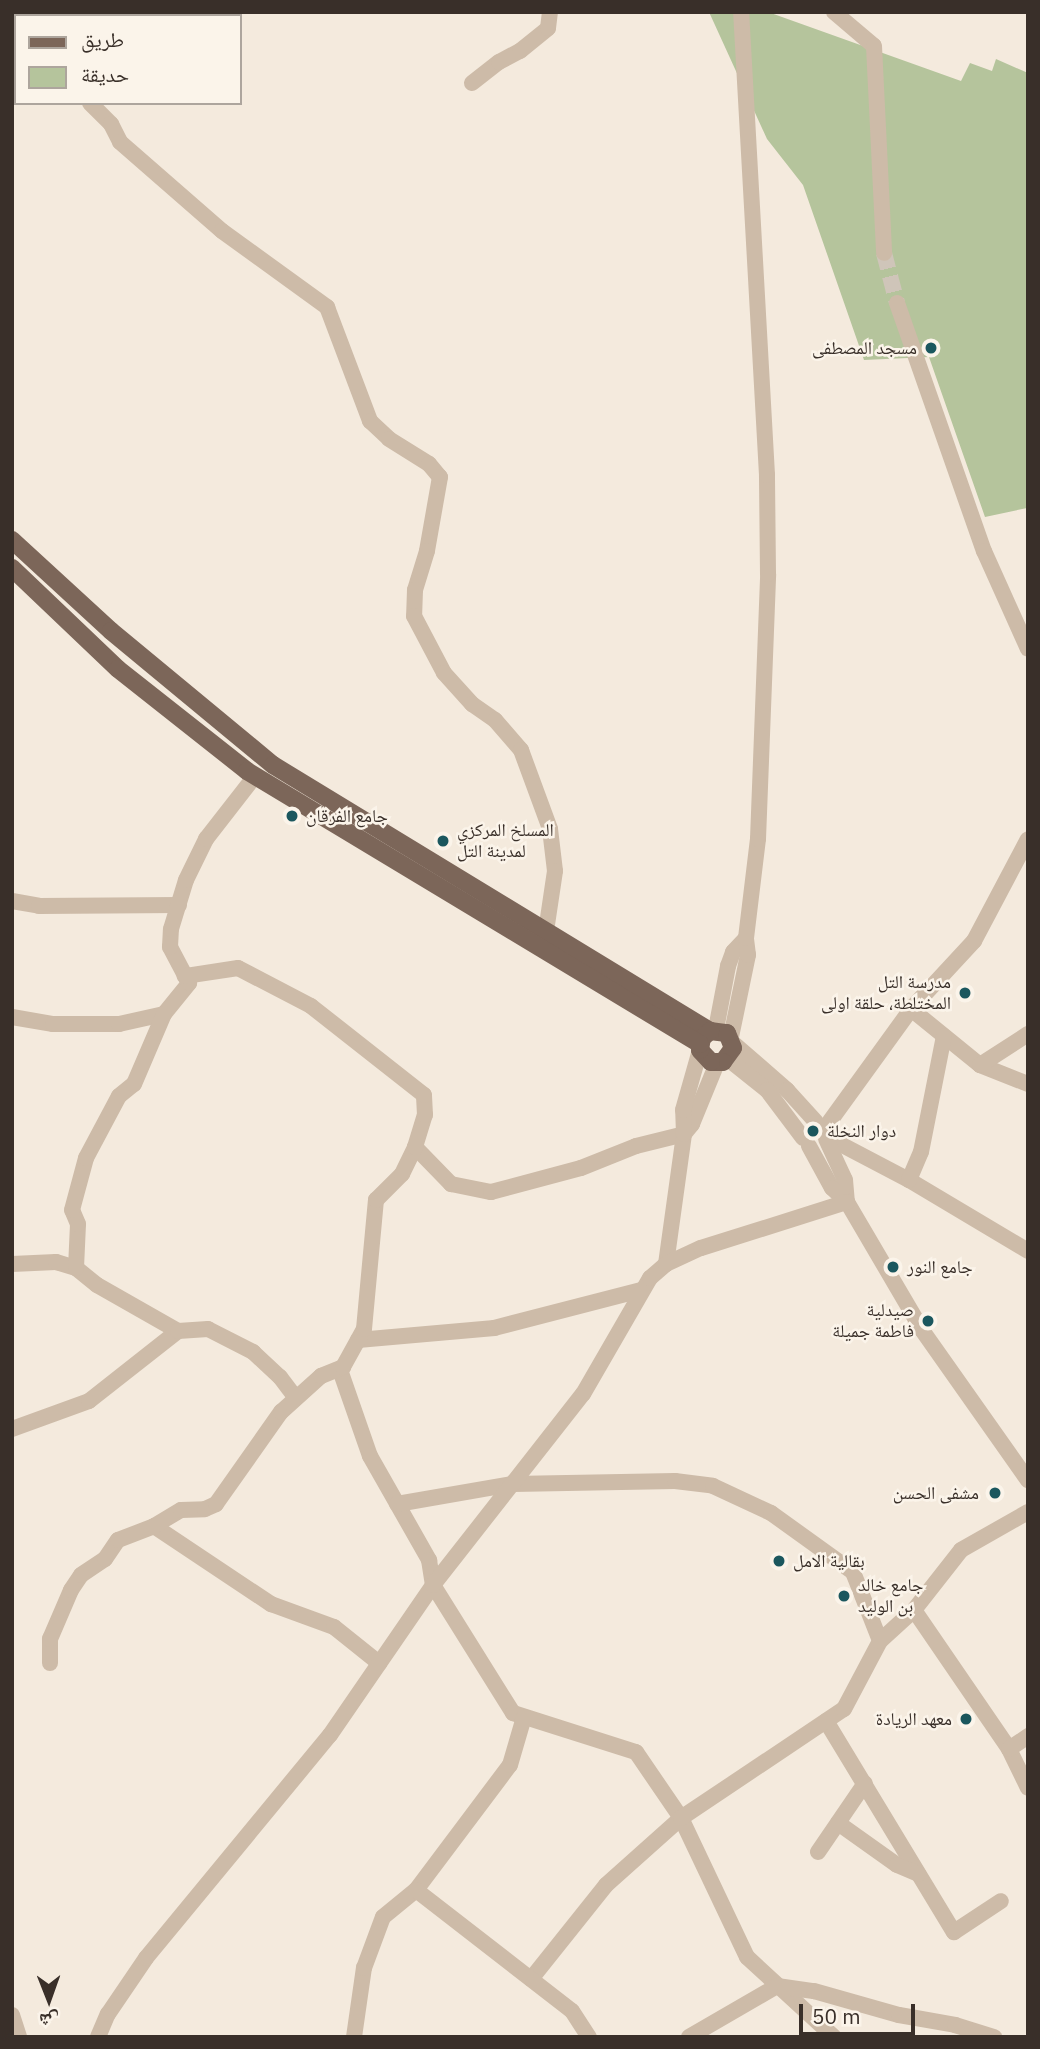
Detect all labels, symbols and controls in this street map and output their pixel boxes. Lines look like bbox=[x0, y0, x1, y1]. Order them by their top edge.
legend bbox=[14, 14, 242, 105]
text: طريق bbox=[81, 25, 124, 53]
text: حديقة bbox=[81, 60, 129, 88]
place label: مسجد المصطفى bbox=[812, 337, 917, 359]
marker: مسجد المصطفى bbox=[923, 340, 939, 356]
place label: جامع الفرقان bbox=[306, 805, 388, 827]
marker: جامع الفرقان bbox=[284, 808, 300, 824]
place label: المسلخ المركزي لمدينة التل bbox=[457, 820, 554, 862]
marker: المسلخ المركزي لمدينة التل bbox=[435, 833, 451, 849]
place label: مدرسة التل المختلطة، حلقة اولى bbox=[821, 972, 951, 1014]
marker: مدرسة التل المختلطة، حلقة اولى bbox=[957, 985, 973, 1001]
place label: دوار النخلة bbox=[827, 1120, 896, 1142]
marker: دوار النخلة bbox=[805, 1123, 821, 1139]
place label: جامع النور bbox=[907, 1256, 973, 1278]
marker: جامع النور bbox=[885, 1259, 901, 1275]
place label: صيدلية فاطمة جميلة bbox=[832, 1300, 914, 1342]
marker: صيدلية فاطمة جميلة bbox=[920, 1313, 936, 1329]
place label: مشفى الحسن bbox=[893, 1482, 979, 1504]
marker: مشفى الحسن bbox=[985, 1483, 1005, 1503]
place label: بقالية الامل bbox=[793, 1550, 865, 1572]
marker: بقالية الامل bbox=[771, 1553, 787, 1569]
place label: جامع خالد بن الوليد bbox=[858, 1575, 923, 1618]
marker: جامع خالد بن الوليد bbox=[836, 1588, 852, 1604]
place label: معهد الريادة bbox=[876, 1708, 952, 1730]
marker: معهد الريادة bbox=[958, 1711, 974, 1727]
north arrow bbox=[14, 1965, 84, 2035]
scale bar bbox=[802, 1990, 918, 2034]
text: 50 m bbox=[812, 2002, 861, 2030]
text: ش bbox=[39, 2009, 60, 2033]

